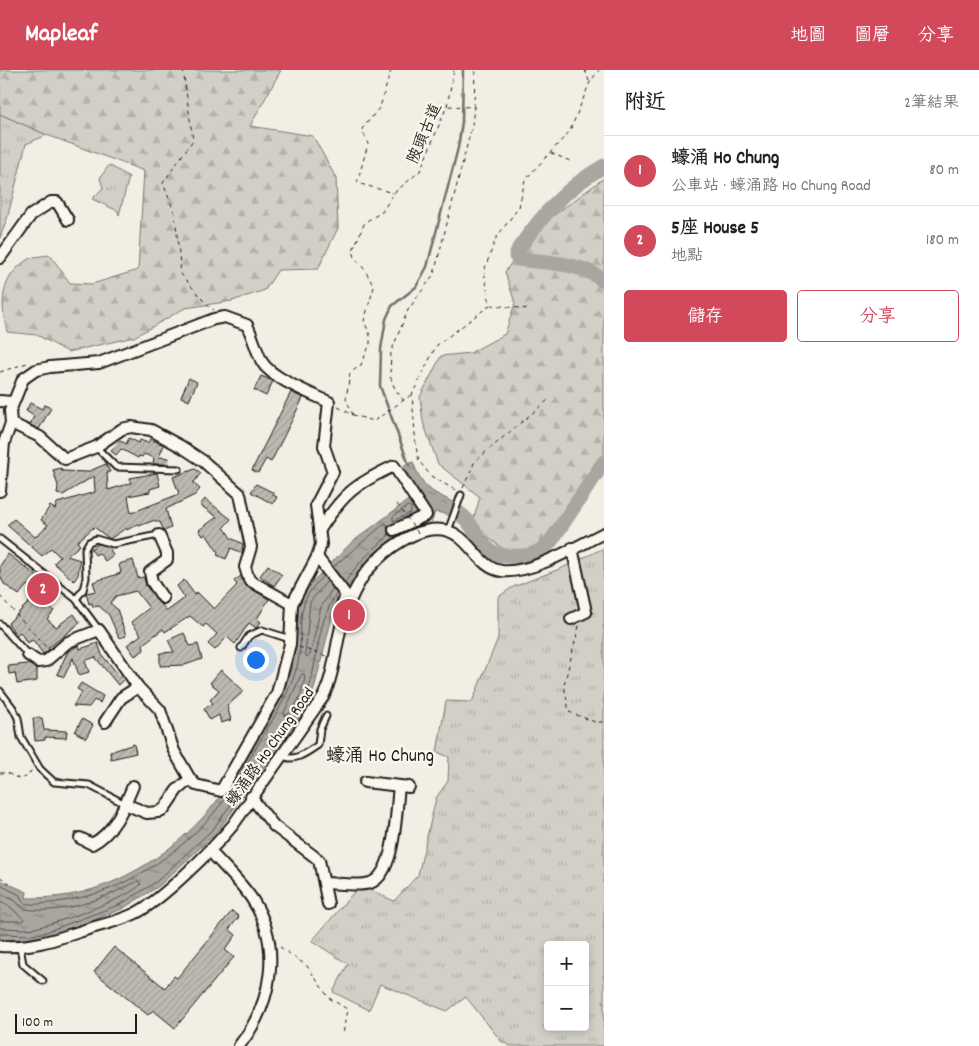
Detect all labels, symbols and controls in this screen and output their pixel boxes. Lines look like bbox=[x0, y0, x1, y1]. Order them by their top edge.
text: Mapleaf bbox=[25, 18, 97, 52]
text: 地圖 bbox=[790, 24, 826, 49]
text: 圖層 bbox=[854, 24, 890, 49]
text: 分享 bbox=[918, 24, 954, 49]
text: 附近 bbox=[624, 89, 666, 119]
text: 2筆結果 bbox=[904, 92, 959, 115]
street label: 陂頭古道 bbox=[402, 100, 448, 168]
text: 蠔涌 Ho Chung bbox=[671, 146, 779, 173]
text: 1 bbox=[638, 159, 642, 182]
text: 80 m bbox=[929, 159, 959, 182]
text: 公車站 · 蠔涌路 Ho Chung Road bbox=[671, 175, 871, 198]
text: 5座 House 5 bbox=[671, 216, 759, 243]
text: 2 bbox=[637, 229, 644, 252]
text: 180 m bbox=[926, 229, 959, 252]
text: 地點 bbox=[671, 245, 703, 268]
button: 儲存 bbox=[624, 290, 787, 342]
button: 分享 bbox=[797, 290, 959, 342]
pin: 2 bbox=[27, 570, 59, 608]
pin: 1 bbox=[333, 596, 365, 634]
your location bbox=[243, 647, 269, 673]
street label: 蠔涌路 Ho Chung Road bbox=[221, 683, 321, 812]
district label: 蠔涌 Ho Chung bbox=[326, 744, 434, 771]
map controls bbox=[544, 941, 589, 1031]
button: + bbox=[544, 941, 589, 986]
button: − bbox=[544, 986, 589, 1031]
scale bar bbox=[15, 1011, 138, 1034]
text: 100 m bbox=[22, 1013, 53, 1033]

